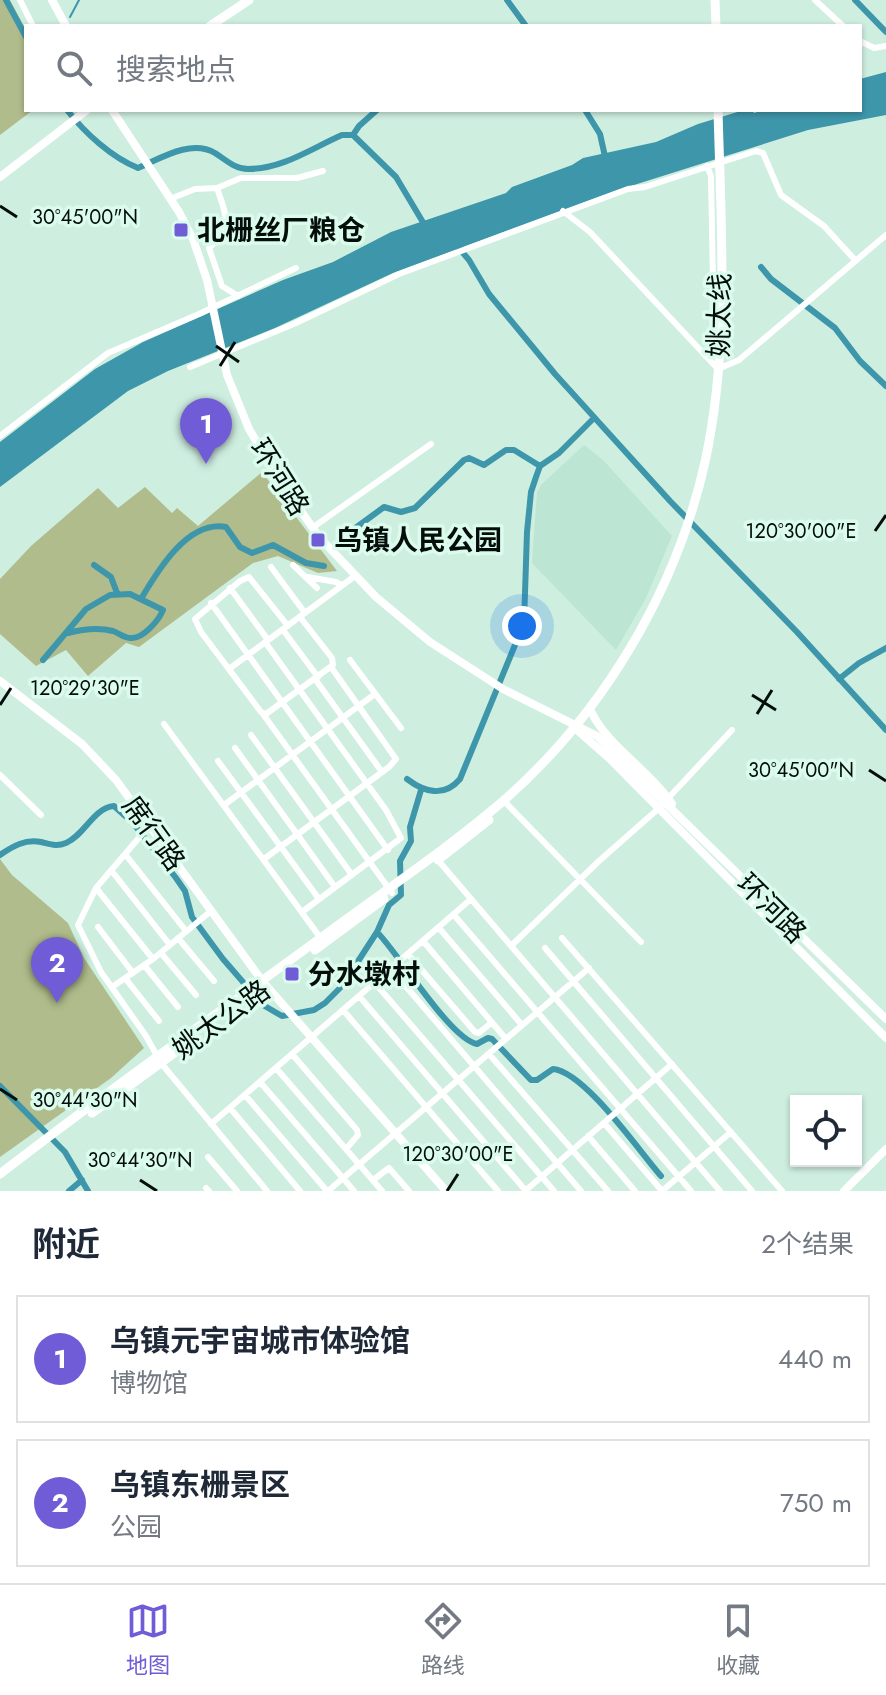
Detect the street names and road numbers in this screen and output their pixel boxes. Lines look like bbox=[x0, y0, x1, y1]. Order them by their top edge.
street label: 姚太线 bbox=[698, 273, 741, 357]
street label: 环河路 bbox=[240, 431, 319, 524]
street label: 席行路 bbox=[112, 787, 195, 879]
street label: 环河路 bbox=[727, 864, 816, 953]
street label: 姚太公路 bbox=[164, 970, 279, 1069]

